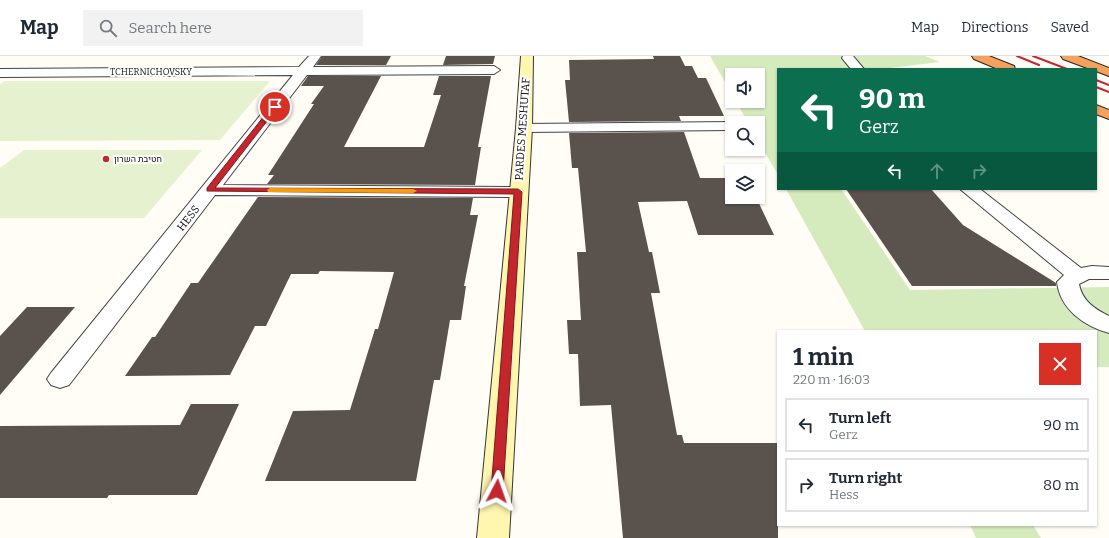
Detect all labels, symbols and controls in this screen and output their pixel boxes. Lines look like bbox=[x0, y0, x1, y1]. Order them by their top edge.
search box bbox=[83, 10, 363, 46]
text: Map bbox=[20, 16, 59, 39]
icon: search bbox=[97, 17, 119, 39]
text: Search here bbox=[129, 19, 212, 37]
text: Map bbox=[911, 19, 939, 36]
text: Directions bbox=[961, 19, 1029, 36]
text: Saved bbox=[1051, 19, 1089, 36]
street label: TCHERNICHOVSKY bbox=[110, 67, 192, 77]
map controls bbox=[725, 68, 765, 204]
button: sound bbox=[725, 68, 765, 108]
street label: PARDES MESHUTAF bbox=[512, 77, 533, 181]
text: 90 m bbox=[859, 82, 925, 115]
icon: left bbox=[793, 84, 845, 136]
pin bbox=[258, 90, 292, 124]
icon: arrive bbox=[264, 96, 286, 118]
button: search bbox=[725, 116, 765, 156]
text: Gerz bbox=[859, 116, 899, 138]
marker: חטיבת השרון bbox=[101, 154, 111, 164]
place label: חטיבת השרון bbox=[114, 154, 162, 164]
icon: left bbox=[884, 160, 906, 182]
icon: ahead bbox=[926, 160, 948, 182]
icon: right bbox=[968, 160, 990, 182]
button: layers bbox=[725, 164, 765, 204]
street label: HESS bbox=[174, 203, 202, 234]
text: 1 min bbox=[793, 343, 854, 371]
button: close bbox=[1039, 343, 1081, 385]
text: 220 m · 16:03 bbox=[793, 372, 870, 387]
text: Turn left bbox=[829, 409, 891, 427]
icon: left bbox=[795, 414, 817, 436]
text: 90 m bbox=[1043, 416, 1079, 434]
text: Gerz bbox=[829, 427, 858, 442]
text: Turn right bbox=[829, 469, 902, 487]
position arrow bbox=[476, 470, 518, 512]
icon: right bbox=[795, 474, 817, 496]
text: 80 m bbox=[1043, 476, 1079, 494]
text: Hess bbox=[829, 487, 859, 502]

